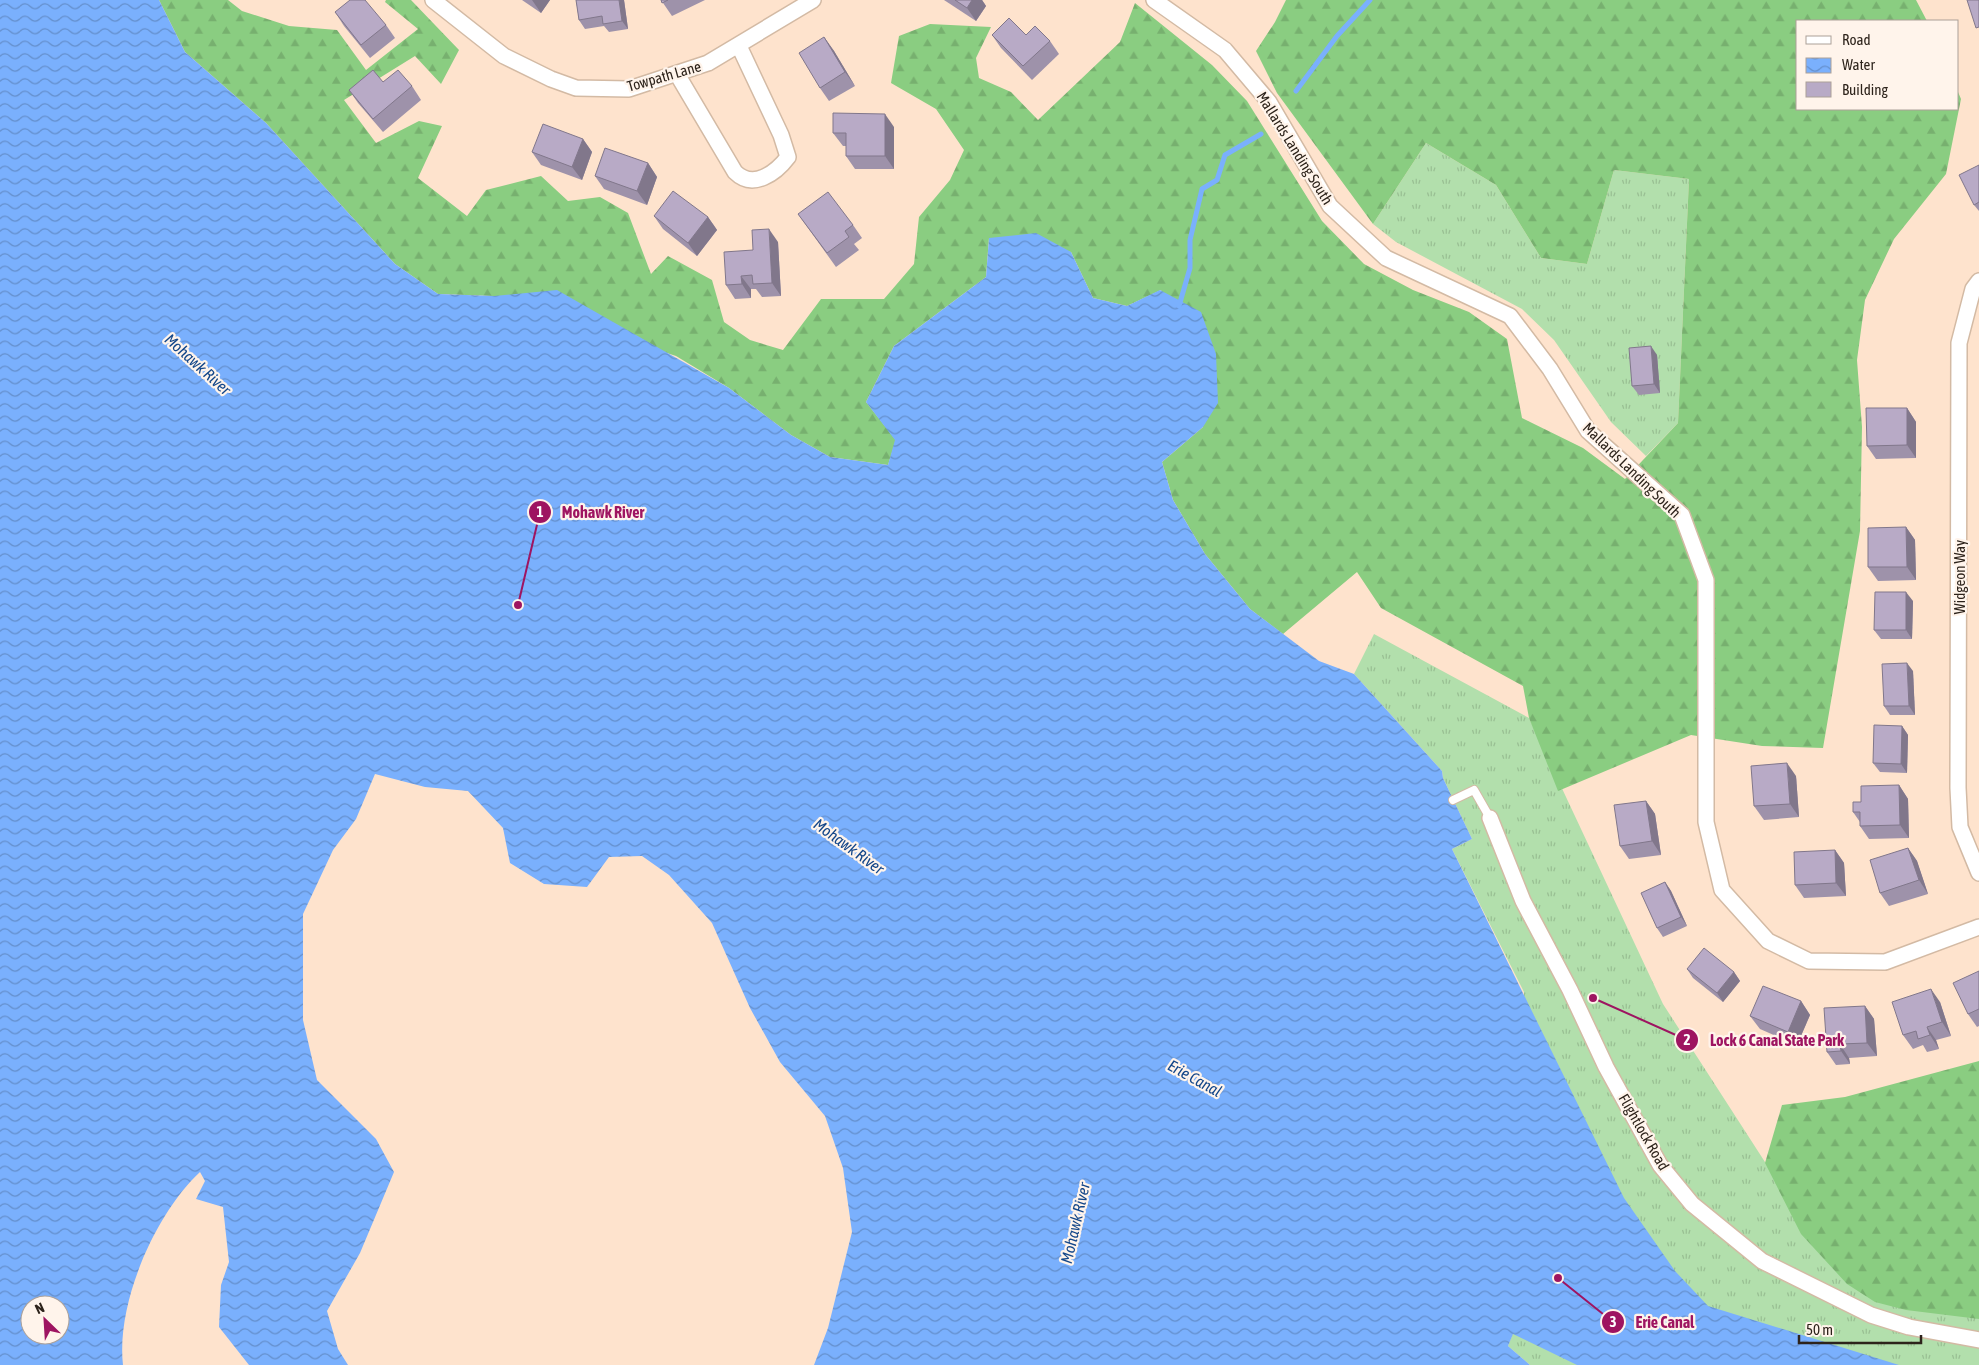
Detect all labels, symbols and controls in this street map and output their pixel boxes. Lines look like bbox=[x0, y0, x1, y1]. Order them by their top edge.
legend bbox=[1796, 20, 1959, 110]
text: Road bbox=[1842, 31, 1871, 48]
text: Water bbox=[1842, 56, 1875, 73]
street label: Towpath Lane bbox=[625, 57, 703, 95]
text: Building bbox=[1842, 81, 1888, 98]
street label: Mallards Landing South bbox=[1254, 89, 1336, 207]
water label: Mohawk River bbox=[161, 330, 236, 399]
street label: Mallards Landing South bbox=[1580, 419, 1684, 521]
callout: Mohawk River bbox=[527, 497, 655, 528]
text: 1 bbox=[536, 503, 544, 520]
text: Mohawk River bbox=[562, 503, 644, 521]
street label: Widgeon Way bbox=[1951, 540, 1968, 614]
water label: Mohawk River bbox=[810, 815, 889, 878]
callout: Lock 6 Canal State Park bbox=[1675, 1024, 1854, 1055]
text: 2 bbox=[1683, 1031, 1691, 1048]
text: Lock 6 Canal State Park bbox=[1710, 1031, 1845, 1049]
water label: Erie Canal bbox=[1165, 1056, 1225, 1100]
street label: Flightlock Road bbox=[1615, 1091, 1673, 1173]
water label: Mohawk River bbox=[1057, 1180, 1093, 1265]
north arrow bbox=[20, 1295, 70, 1345]
text: N bbox=[32, 1299, 47, 1317]
callout: Erie Canal bbox=[1601, 1307, 1704, 1338]
scale bar bbox=[1799, 1312, 1922, 1344]
text: 3 bbox=[1609, 1313, 1617, 1330]
text: Erie Canal bbox=[1636, 1313, 1695, 1331]
text: 50 m bbox=[1806, 1321, 1833, 1338]

